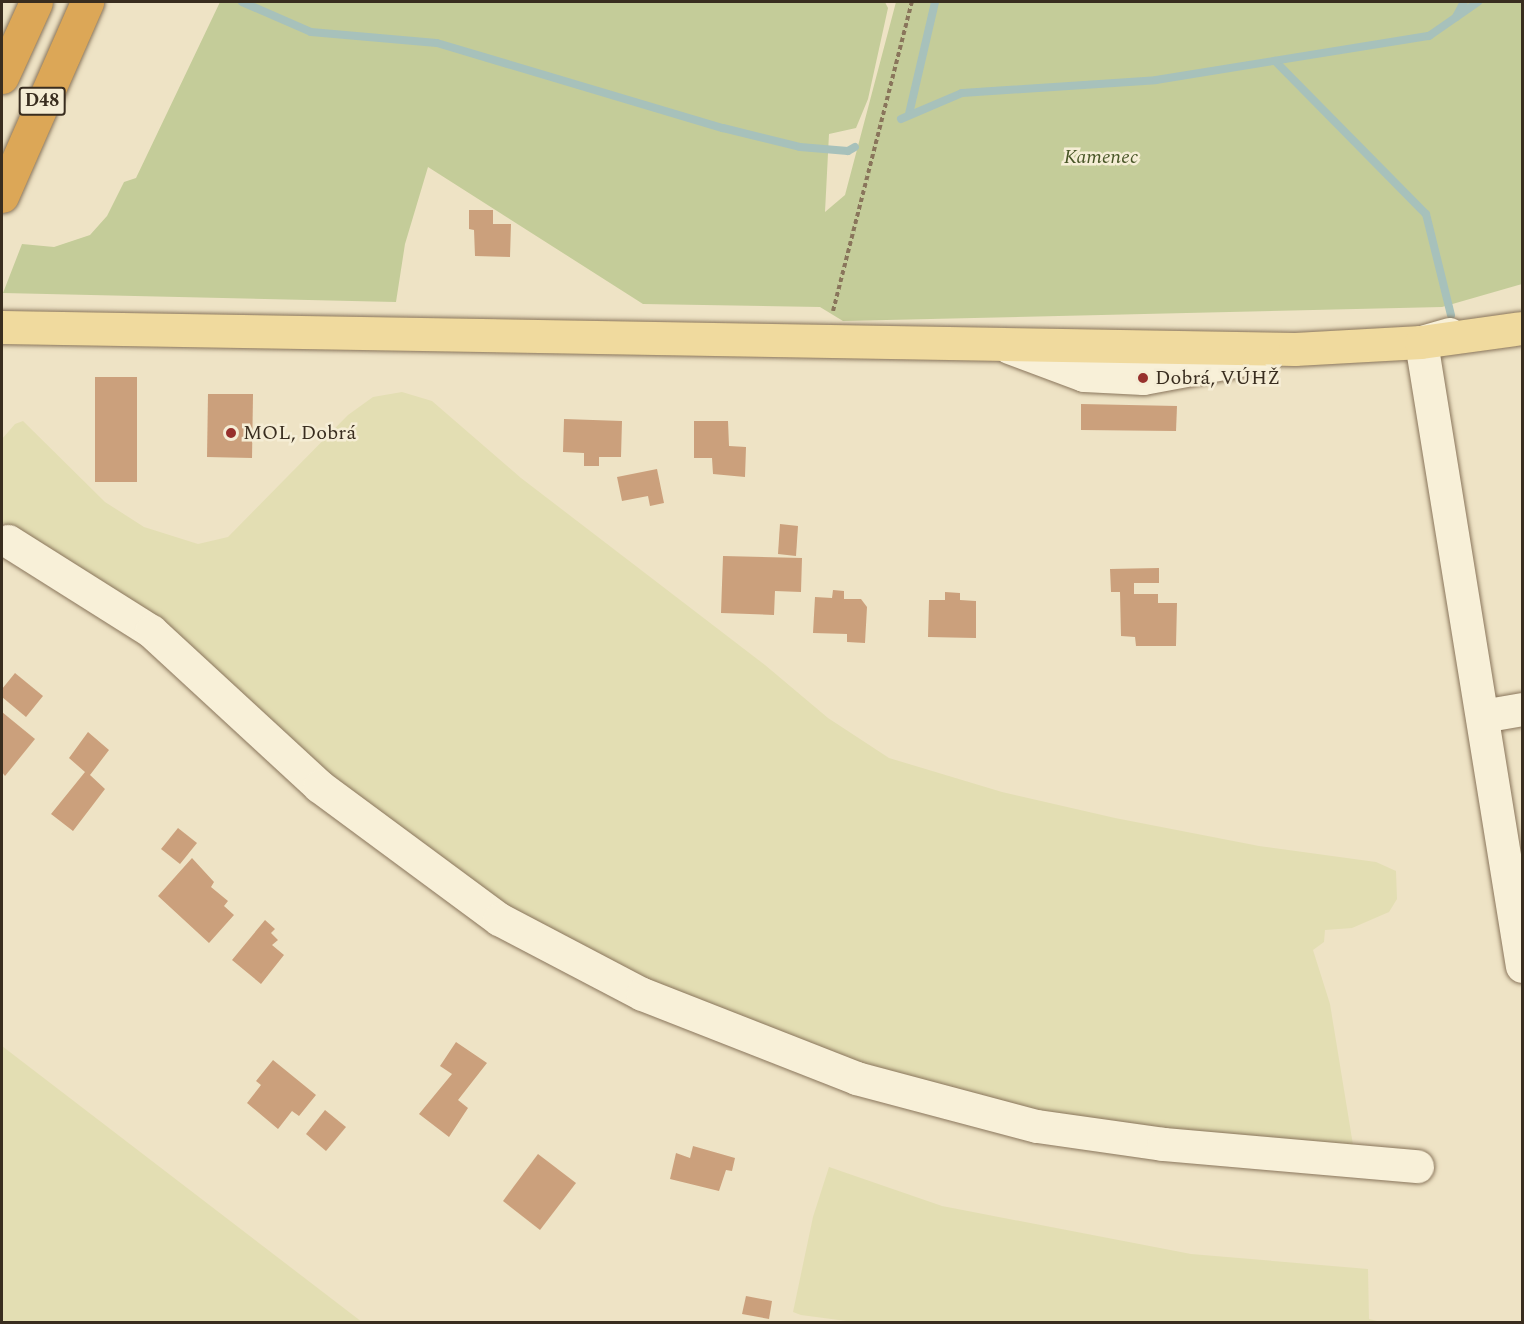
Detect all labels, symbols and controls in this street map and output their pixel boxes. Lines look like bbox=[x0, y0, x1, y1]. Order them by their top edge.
road number: D48 bbox=[18, 86, 66, 116]
park label: Kamenec bbox=[1064, 145, 1138, 169]
place label: Dobrá, VÚHŽ bbox=[1155, 366, 1280, 390]
marker: Dobrá, VÚHŽ bbox=[1136, 371, 1150, 385]
place label: MOL, Dobrá bbox=[243, 421, 356, 445]
marker: MOL, Dobrá bbox=[224, 426, 238, 440]

